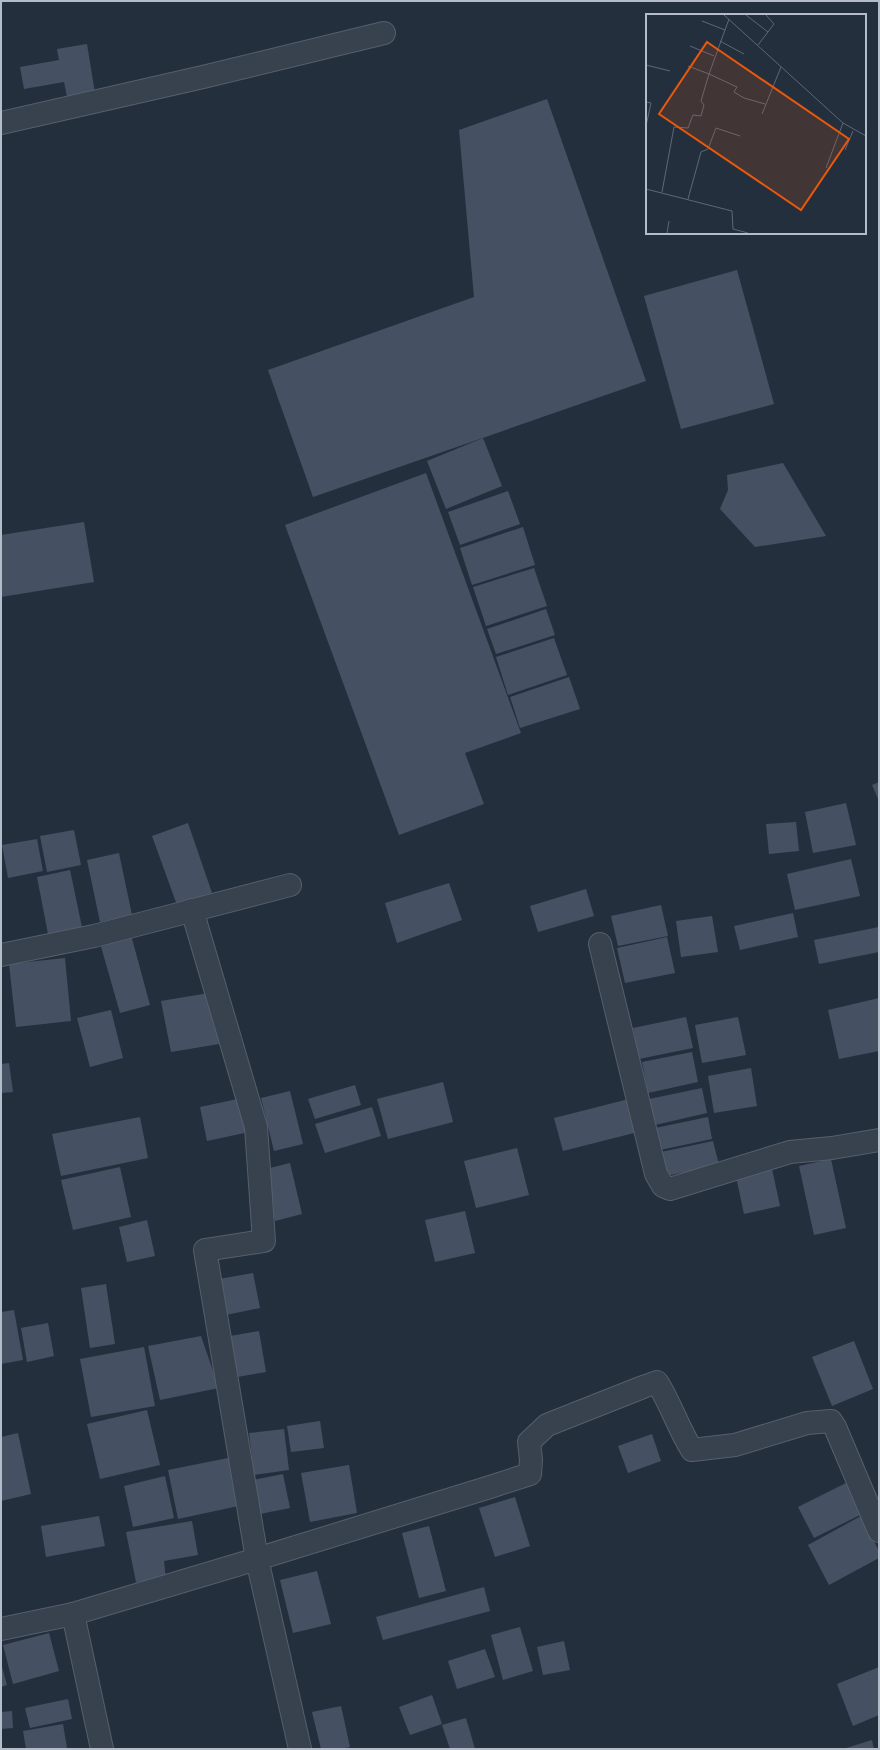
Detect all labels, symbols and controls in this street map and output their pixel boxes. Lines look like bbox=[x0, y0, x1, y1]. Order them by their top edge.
inset map bbox=[646, 14, 866, 234]

